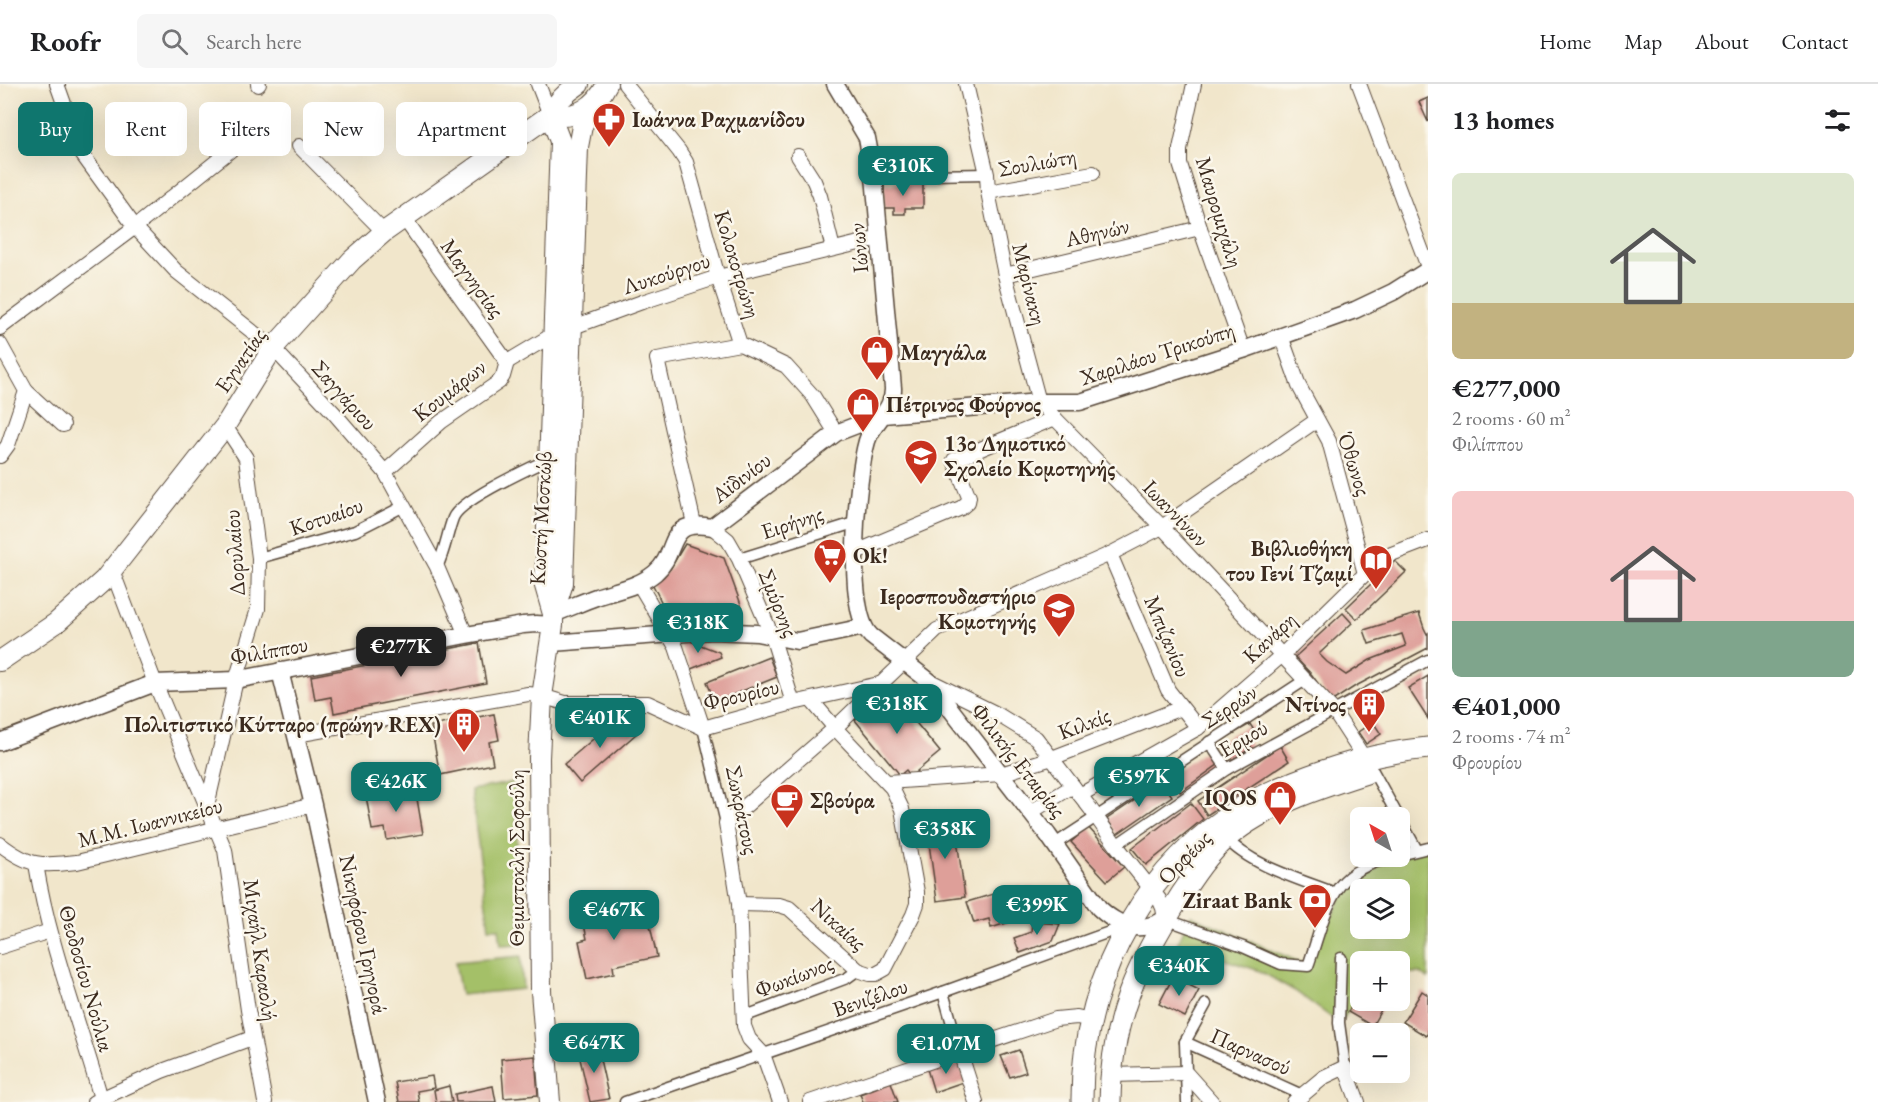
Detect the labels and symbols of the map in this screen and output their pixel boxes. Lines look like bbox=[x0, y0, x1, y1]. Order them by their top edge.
pharmacy icon: Ιωάννα Ραχμανίδου bbox=[591, 101, 627, 148]
place label: Ιωάννα Ραχμανίδου bbox=[632, 105, 805, 134]
street label: Σουλιώτη bbox=[996, 141, 1078, 184]
pin: €310K bbox=[861, 146, 945, 197]
street label: Μαυρομιχάλη bbox=[1189, 153, 1250, 271]
street label: Κολοκοτρώνη bbox=[707, 206, 768, 322]
street label: Αθηνών bbox=[1061, 211, 1132, 254]
street label: Ιώνων bbox=[842, 222, 875, 274]
street label: Μαγνησίας bbox=[434, 233, 511, 324]
street label: Μαρίνακη bbox=[1005, 240, 1054, 328]
street label: Λυκούργου bbox=[618, 246, 714, 302]
street label: Χαριλάου Τρικούπη bbox=[1075, 315, 1238, 392]
street label: Εγνατίας bbox=[208, 322, 273, 398]
shop icon: Μαγγάλα bbox=[859, 334, 895, 381]
place label: Μαγγάλα bbox=[900, 338, 987, 367]
street label: Κουμάρων bbox=[407, 353, 492, 428]
street label: Σαγγάριου bbox=[305, 354, 384, 437]
shop icon: Πέτρινος Φούρνος bbox=[845, 386, 881, 433]
place label: Πέτρινος Φούρνος bbox=[886, 390, 1041, 419]
street label: Όθωνος bbox=[1330, 428, 1378, 500]
place label: 13ο Δημοτικό Σχολείο Κομοτηνής bbox=[944, 429, 1115, 483]
school or university icon: 13ο Δημοτικό Σχολείο Κομοτηνής bbox=[903, 438, 939, 485]
street label: Αϊδινίου bbox=[705, 446, 777, 510]
street label: Κωστή Μοσκώβ bbox=[523, 450, 558, 586]
street label: Ιωαννίνων bbox=[1136, 473, 1215, 553]
street label: Κοτυαίου bbox=[286, 490, 367, 543]
street label: Ειρήνης bbox=[757, 499, 827, 546]
street label: Δορυλαίου bbox=[217, 509, 252, 597]
place label: Βιβλιοθήκη του Γενί Τζαμί bbox=[1226, 534, 1354, 588]
supermarket icon: Ok! bbox=[812, 537, 848, 584]
place label: Ok! bbox=[853, 541, 888, 570]
library icon: Βιβλιοθήκη του Γενί Τζαμί bbox=[1358, 543, 1394, 590]
street label: Σμύρνης bbox=[752, 565, 805, 641]
place label: Ιεροσπουδαστήριο Κομοτηνής bbox=[880, 582, 1036, 636]
school or university icon: Ιεροσπουδαστήριο Κομοτηνής bbox=[1041, 591, 1077, 638]
street label: Μπιζανίου bbox=[1137, 591, 1198, 682]
pin: €318K bbox=[656, 603, 740, 654]
street label: Κανάρη bbox=[1236, 605, 1302, 670]
pin: €277K bbox=[359, 627, 443, 678]
street label: Φιλίππου bbox=[228, 629, 310, 672]
street label: Φρουρίου bbox=[700, 672, 782, 717]
street label: Σερρών bbox=[1196, 678, 1263, 735]
pin: €318K bbox=[855, 684, 939, 735]
building icon: Ντίνος bbox=[1351, 686, 1387, 733]
place label: Ντίνος bbox=[1285, 690, 1346, 719]
street label: Φιλικής Εταιρίας bbox=[965, 697, 1073, 824]
pin: €401K bbox=[558, 698, 642, 749]
street label: Κιλκίς bbox=[1054, 700, 1114, 747]
building icon: Πολιτιστικό Κύτταρο (πρώην REX) bbox=[446, 706, 482, 753]
place label: Πολιτιστικό Κύτταρο (πρώην REX) bbox=[124, 710, 441, 739]
street label: Ερμού bbox=[1214, 713, 1273, 764]
pin: €597K bbox=[1097, 757, 1181, 808]
pin: €426K bbox=[354, 762, 438, 813]
street label: Σωκράτους bbox=[719, 763, 766, 857]
street label: Θεμιστοκλή Σοφούλη bbox=[502, 769, 531, 947]
shop icon: IQOS bbox=[1262, 779, 1298, 826]
cafe icon: Σβούρα bbox=[769, 782, 805, 829]
place label: IQOS bbox=[1204, 783, 1257, 812]
place label: Σβούρα bbox=[810, 786, 876, 815]
street label: Μ.Μ. Ιωαννικείου bbox=[75, 790, 226, 854]
north arrow bbox=[1350, 807, 1410, 867]
pin: €358K bbox=[903, 809, 987, 860]
street label: Ορφέως bbox=[1151, 824, 1217, 891]
street label: Νικηφόρου Γρηγορά bbox=[332, 852, 395, 1017]
street label: Μιχαήλ Καραολή bbox=[236, 877, 285, 1023]
bank icon: Ziraat Bank bbox=[1297, 882, 1333, 929]
pin: €399K bbox=[995, 885, 1079, 936]
place label: Ziraat Bank bbox=[1183, 886, 1293, 915]
pin: €467K bbox=[572, 890, 656, 941]
street label: Νικαίας bbox=[805, 892, 873, 957]
street label: Θεοδοσίου Νούλια bbox=[52, 902, 122, 1056]
pin: €340K bbox=[1137, 946, 1221, 997]
street label: Φωκίωνος bbox=[751, 948, 838, 1005]
street label: Βενιζέλου bbox=[829, 971, 912, 1024]
street label: Παρνασού bbox=[1206, 1021, 1296, 1082]
pin: €647K bbox=[552, 1023, 636, 1074]
pin: €1.07M bbox=[897, 1024, 995, 1075]

